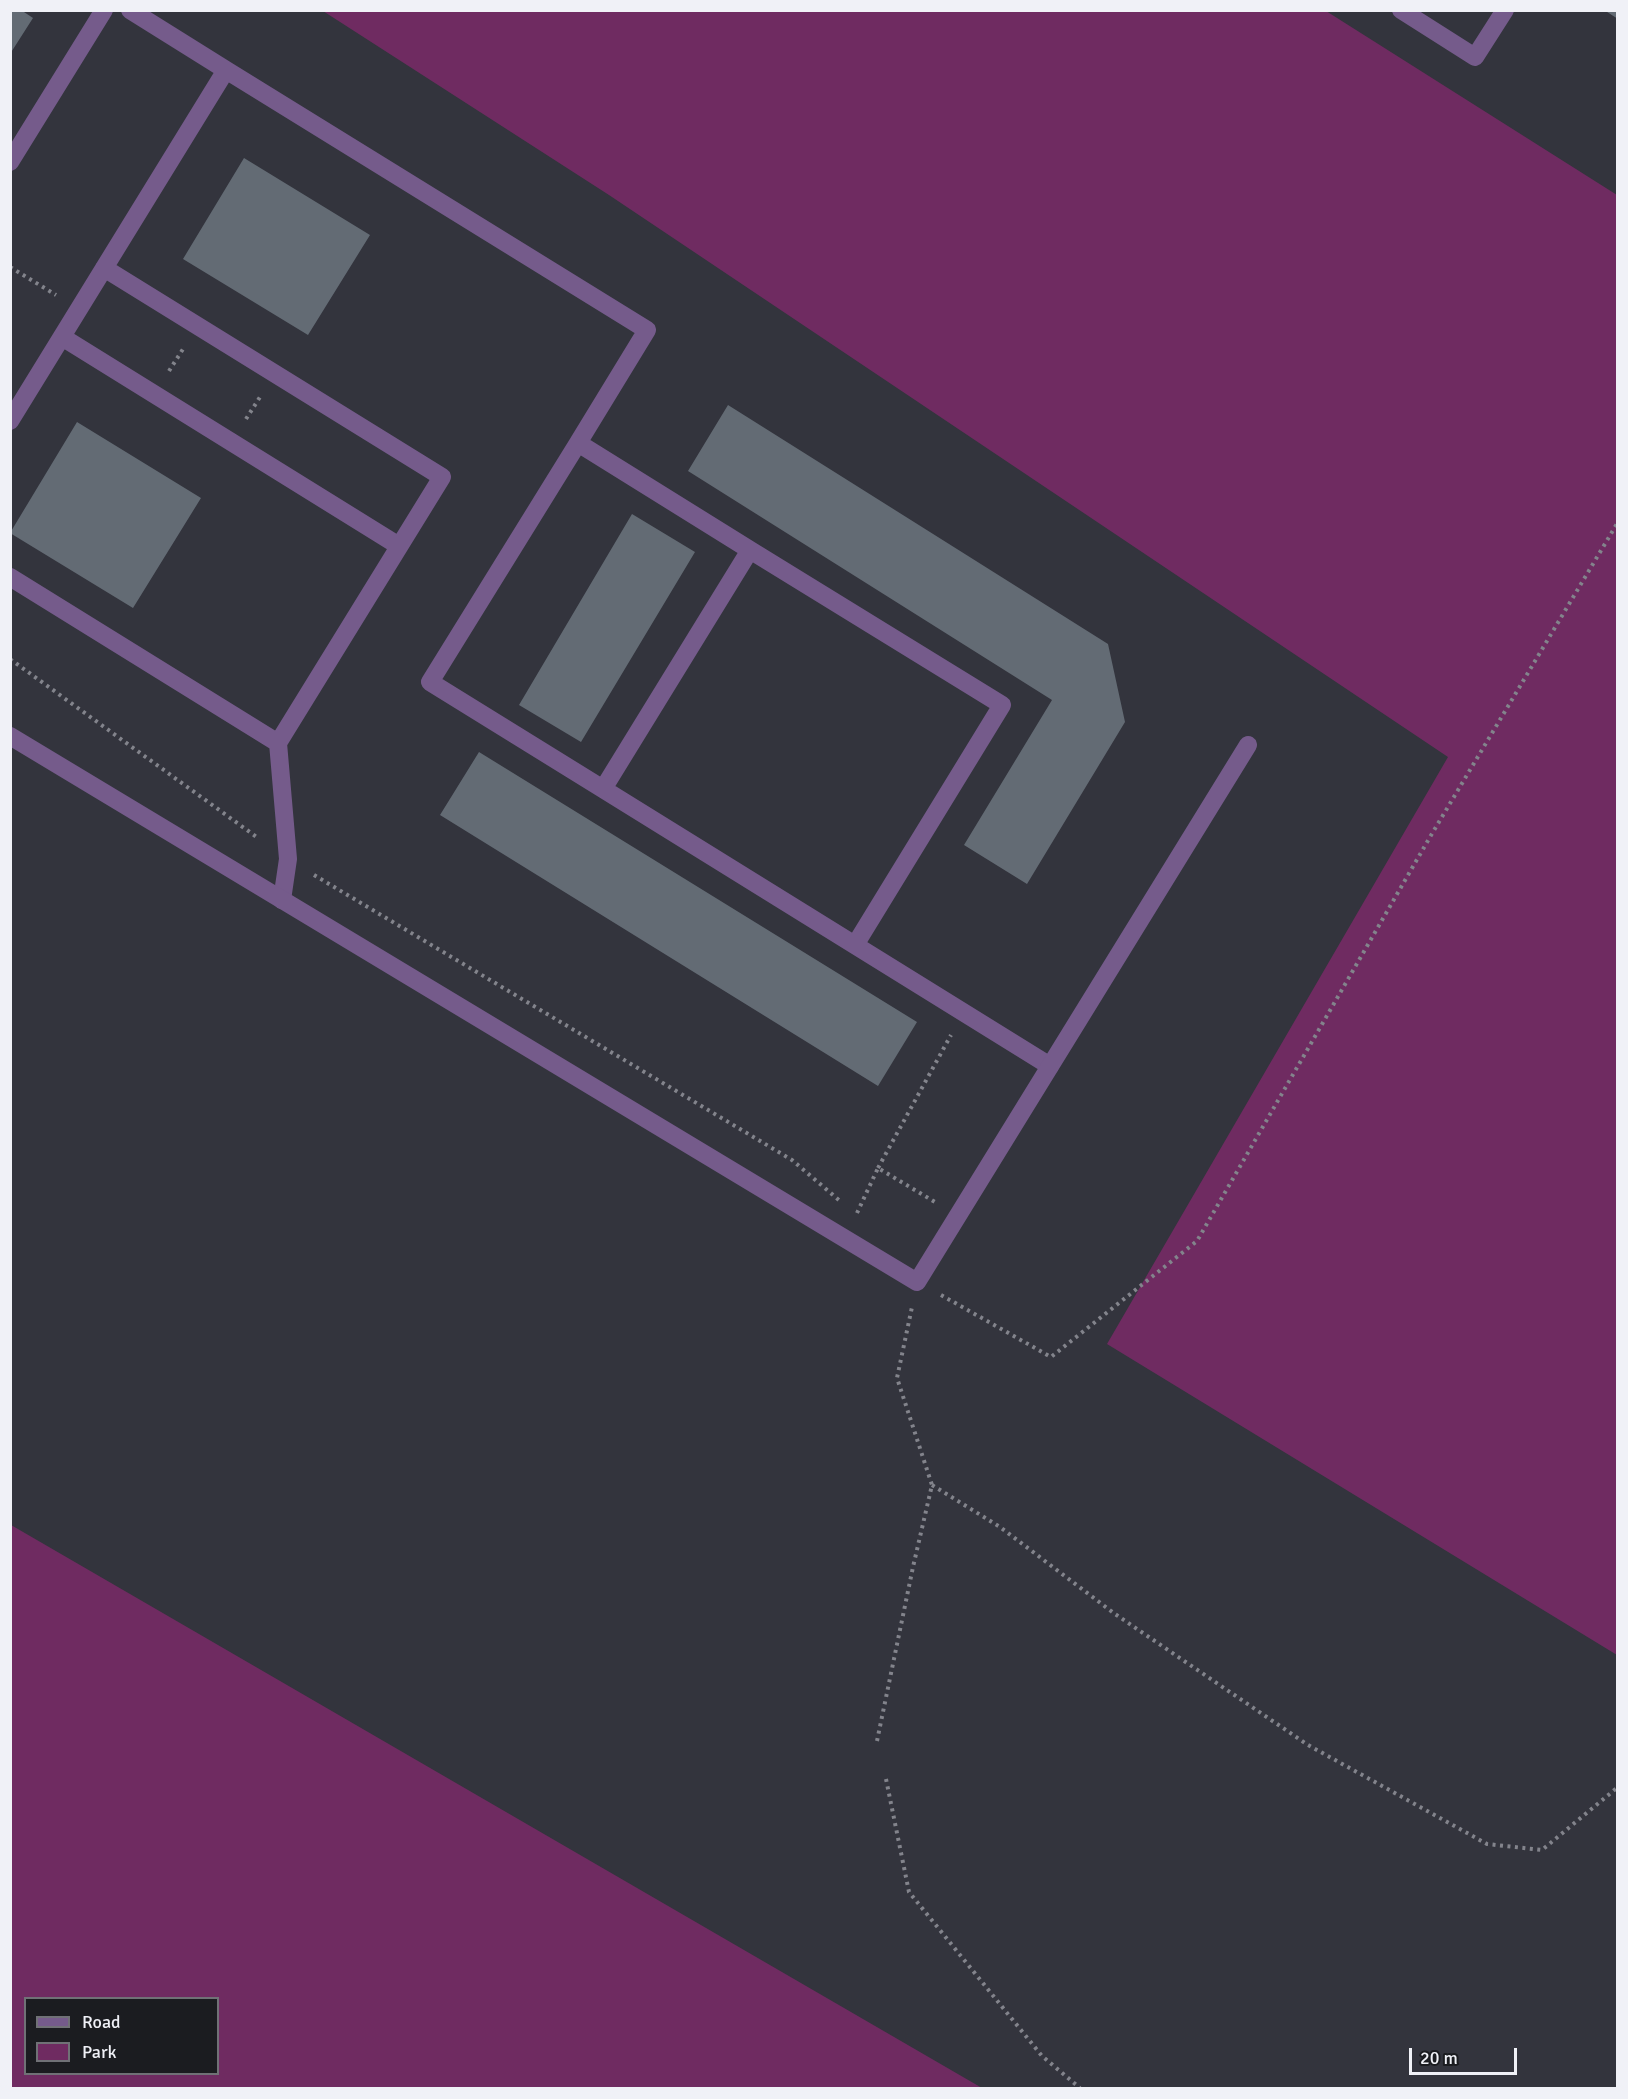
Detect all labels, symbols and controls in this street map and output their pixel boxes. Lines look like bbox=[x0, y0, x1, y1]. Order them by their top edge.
legend bbox=[24, 1997, 219, 2075]
text: Road bbox=[82, 2011, 121, 2033]
scale bar bbox=[1412, 2036, 1520, 2074]
text: Park bbox=[82, 2041, 117, 2063]
text: 20 m bbox=[1420, 2047, 1458, 2069]

